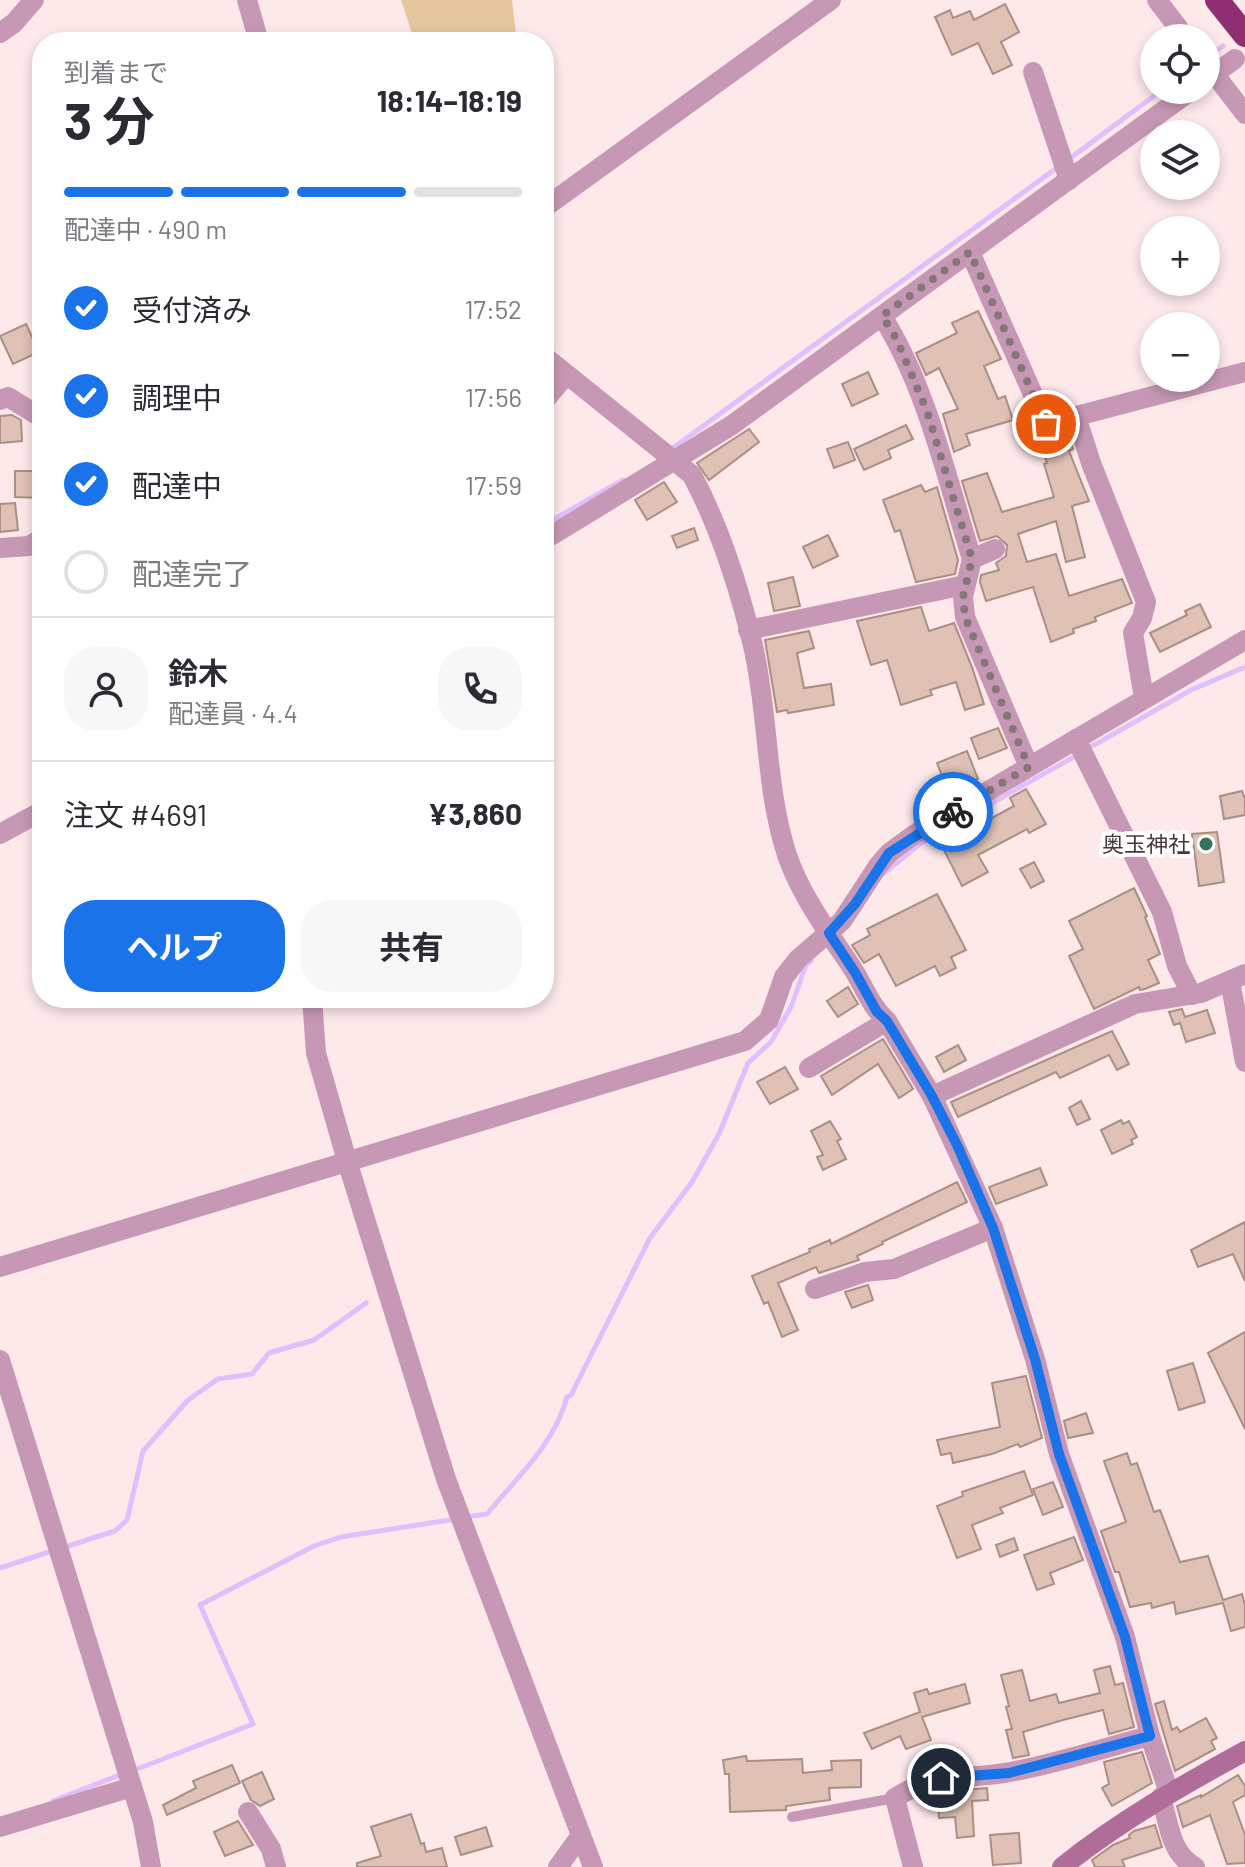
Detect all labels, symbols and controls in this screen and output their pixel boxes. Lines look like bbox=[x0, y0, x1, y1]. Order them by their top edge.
map controls bbox=[1140, 24, 1220, 392]
button: locate bbox=[1140, 24, 1220, 104]
text: 到着まで bbox=[64, 56, 168, 87]
text: 18:14–18:19 bbox=[377, 82, 522, 118]
text: 3 分 bbox=[64, 88, 154, 150]
button: layers bbox=[1140, 120, 1220, 200]
text: 配達中 · 490 m bbox=[64, 213, 227, 244]
button: + bbox=[1140, 216, 1220, 296]
icon: check bbox=[64, 286, 108, 330]
text: 受付済み bbox=[132, 291, 252, 327]
text: 17:52 bbox=[464, 293, 522, 324]
button: − bbox=[1140, 312, 1220, 392]
icon: check bbox=[64, 374, 108, 418]
text: 調理中 bbox=[132, 379, 222, 415]
text: 17:56 bbox=[465, 381, 522, 412]
pin bbox=[1012, 390, 1080, 458]
icon: bag bbox=[1024, 402, 1068, 446]
icon: check bbox=[64, 462, 108, 506]
text: 配達中 bbox=[132, 467, 222, 503]
text: 17:59 bbox=[465, 469, 522, 500]
text: 配達完了 bbox=[132, 555, 252, 591]
button: person bbox=[64, 647, 148, 731]
button: phone bbox=[438, 647, 522, 731]
text: 鈴木 bbox=[168, 654, 228, 690]
text: 配達員 · 4.4 bbox=[168, 697, 298, 728]
courier bbox=[913, 772, 993, 852]
icon: bike bbox=[931, 790, 975, 834]
text: ¥3,860 bbox=[428, 795, 522, 831]
text: 注文 #4691 bbox=[64, 796, 207, 832]
place label: 奥玉神社 bbox=[1102, 830, 1190, 856]
marker: 奥玉神社 bbox=[1197, 835, 1215, 853]
button: ヘルプ bbox=[64, 900, 285, 992]
button: 共有 bbox=[301, 900, 522, 992]
pin bbox=[907, 1744, 975, 1812]
icon: home bbox=[919, 1756, 963, 1800]

